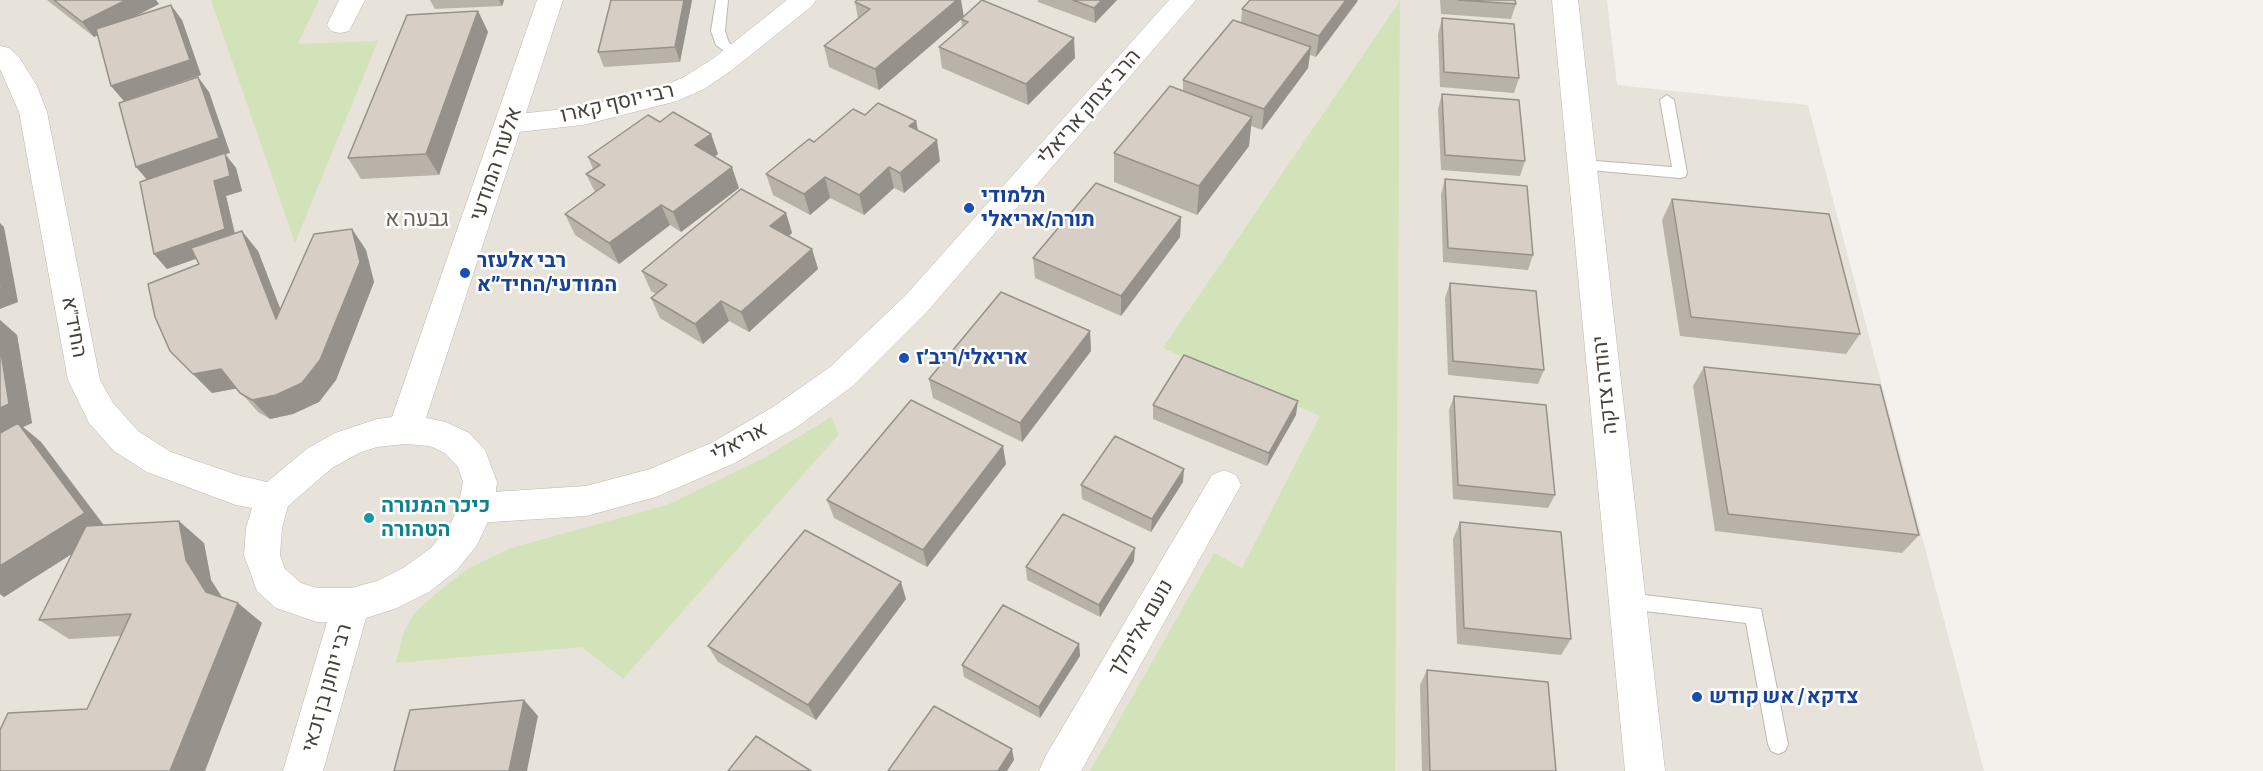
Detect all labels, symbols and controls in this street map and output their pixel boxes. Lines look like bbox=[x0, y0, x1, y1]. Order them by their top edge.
street label: הרב יצחק אריאלי bbox=[1032, 44, 1146, 170]
street label: רבי יוסף קארו bbox=[558, 78, 676, 128]
street label: אלעזר המודעי bbox=[465, 104, 527, 224]
place label: תלמודי תורה/אריאלי bbox=[981, 183, 1095, 233]
marker: תלמודי תורה/אריאלי bbox=[962, 201, 976, 215]
district label: גבעה א bbox=[385, 206, 449, 232]
place label: רבי אלעזר המודעי/החיד״א bbox=[477, 248, 617, 298]
marker: רבי אלעזר המודעי/החיד״א bbox=[458, 266, 472, 280]
street label: החיד"א bbox=[56, 294, 92, 360]
street label: יהודה צדקה bbox=[1587, 334, 1623, 436]
place label: אריאלי/ריב׳ז bbox=[916, 345, 1028, 371]
marker: אריאלי/ריב׳ז bbox=[897, 351, 911, 365]
street label: אריאלי bbox=[706, 417, 772, 467]
place label: כיכר המנורה הטהורה bbox=[381, 493, 490, 543]
marker: כיכר המנורה הטהורה bbox=[362, 511, 376, 525]
street label: נועם אלימלך bbox=[1103, 575, 1179, 681]
street label: רבי יוחנן בן זכאי bbox=[297, 621, 357, 755]
place label: צדקא / אש קודש bbox=[1709, 684, 1859, 710]
marker: צדקא / אש קודש bbox=[1690, 690, 1704, 704]

